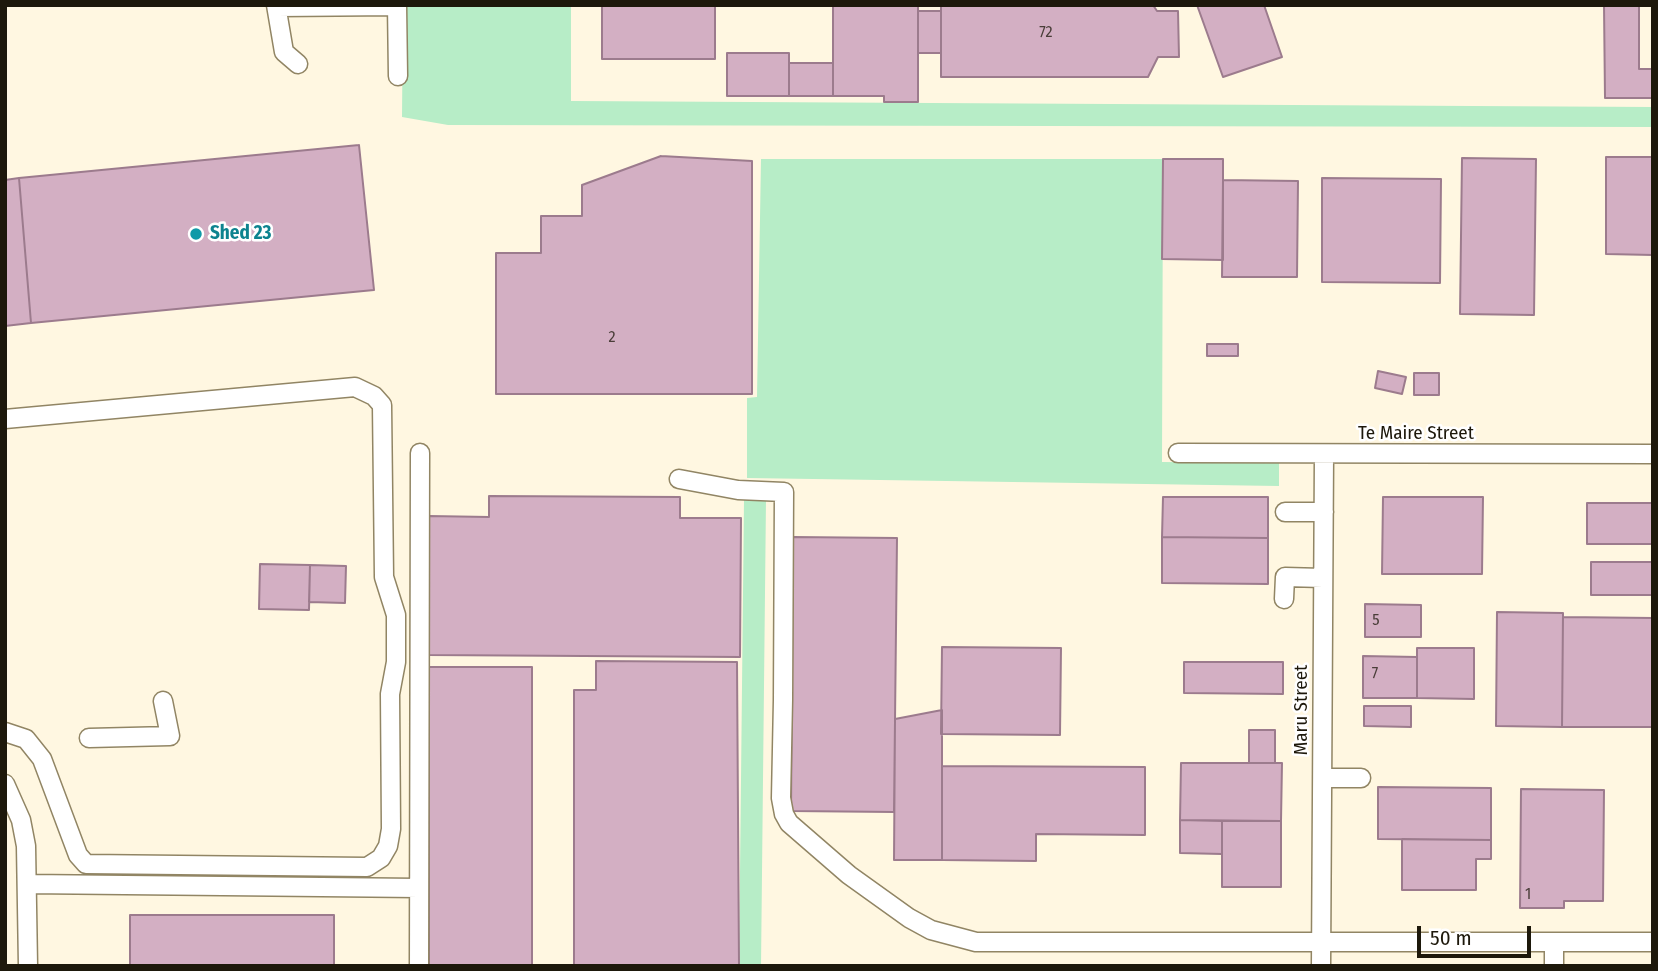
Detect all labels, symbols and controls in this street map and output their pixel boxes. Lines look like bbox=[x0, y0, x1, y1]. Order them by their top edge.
house number: 72 bbox=[1039, 23, 1053, 43]
place label: Shed 23 bbox=[210, 223, 272, 245]
marker: Shed 23 bbox=[188, 226, 204, 242]
house number: 2 bbox=[608, 328, 616, 348]
street label: Te Maire Street bbox=[1358, 423, 1474, 445]
house number: 5 bbox=[1372, 611, 1380, 631]
house number: 7 bbox=[1372, 664, 1378, 684]
street label: Maru Street bbox=[1291, 665, 1313, 755]
house number: 1 bbox=[1525, 885, 1531, 905]
scale bar bbox=[1420, 912, 1534, 956]
text: 50 m bbox=[1430, 925, 1472, 951]

